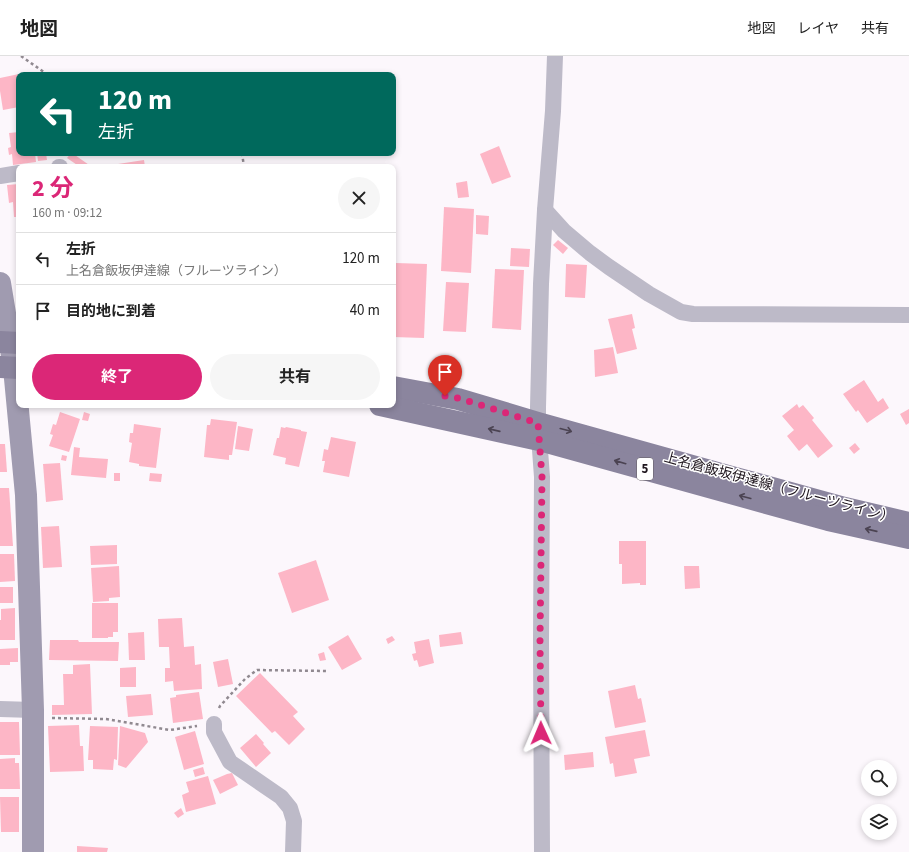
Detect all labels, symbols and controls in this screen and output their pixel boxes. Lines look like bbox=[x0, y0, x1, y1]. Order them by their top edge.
text: 地図 bbox=[20, 16, 58, 43]
text: 地図 bbox=[747, 19, 775, 39]
text: レイヤ bbox=[797, 19, 839, 39]
text: 共有 bbox=[861, 19, 889, 39]
text: 120 m bbox=[98, 80, 172, 120]
icon: left bbox=[32, 88, 84, 140]
text: 左折 bbox=[98, 120, 134, 145]
text: 2 分 bbox=[32, 171, 73, 206]
button: close bbox=[338, 177, 380, 219]
text: 160 m · 09:12 bbox=[32, 204, 102, 222]
text: 左折 bbox=[66, 239, 96, 260]
icon: left bbox=[32, 248, 54, 270]
text: 120 m bbox=[342, 248, 380, 269]
text: 上名倉飯坂伊達線（フルーツライン） bbox=[66, 262, 287, 280]
icon: arrive bbox=[32, 300, 54, 322]
text: 40 m bbox=[350, 300, 380, 321]
text: 目的地に到着 bbox=[66, 301, 156, 322]
button: 終了 bbox=[32, 354, 202, 400]
button: 共有 bbox=[210, 354, 380, 400]
pin bbox=[428, 355, 462, 396]
icon: arrive bbox=[434, 361, 456, 383]
one-way arrow bbox=[488, 426, 501, 434]
one-way arrow bbox=[560, 427, 573, 434]
street label: 上名倉飯坂伊達線（フルーツライン） bbox=[662, 448, 896, 528]
one-way arrow bbox=[614, 458, 627, 466]
road number: 5 bbox=[637, 458, 653, 480]
one-way arrow bbox=[739, 493, 752, 500]
one-way arrow bbox=[865, 525, 878, 533]
position arrow bbox=[520, 712, 562, 754]
map controls bbox=[861, 760, 897, 840]
button: search bbox=[861, 760, 897, 796]
button: layers bbox=[861, 804, 897, 840]

